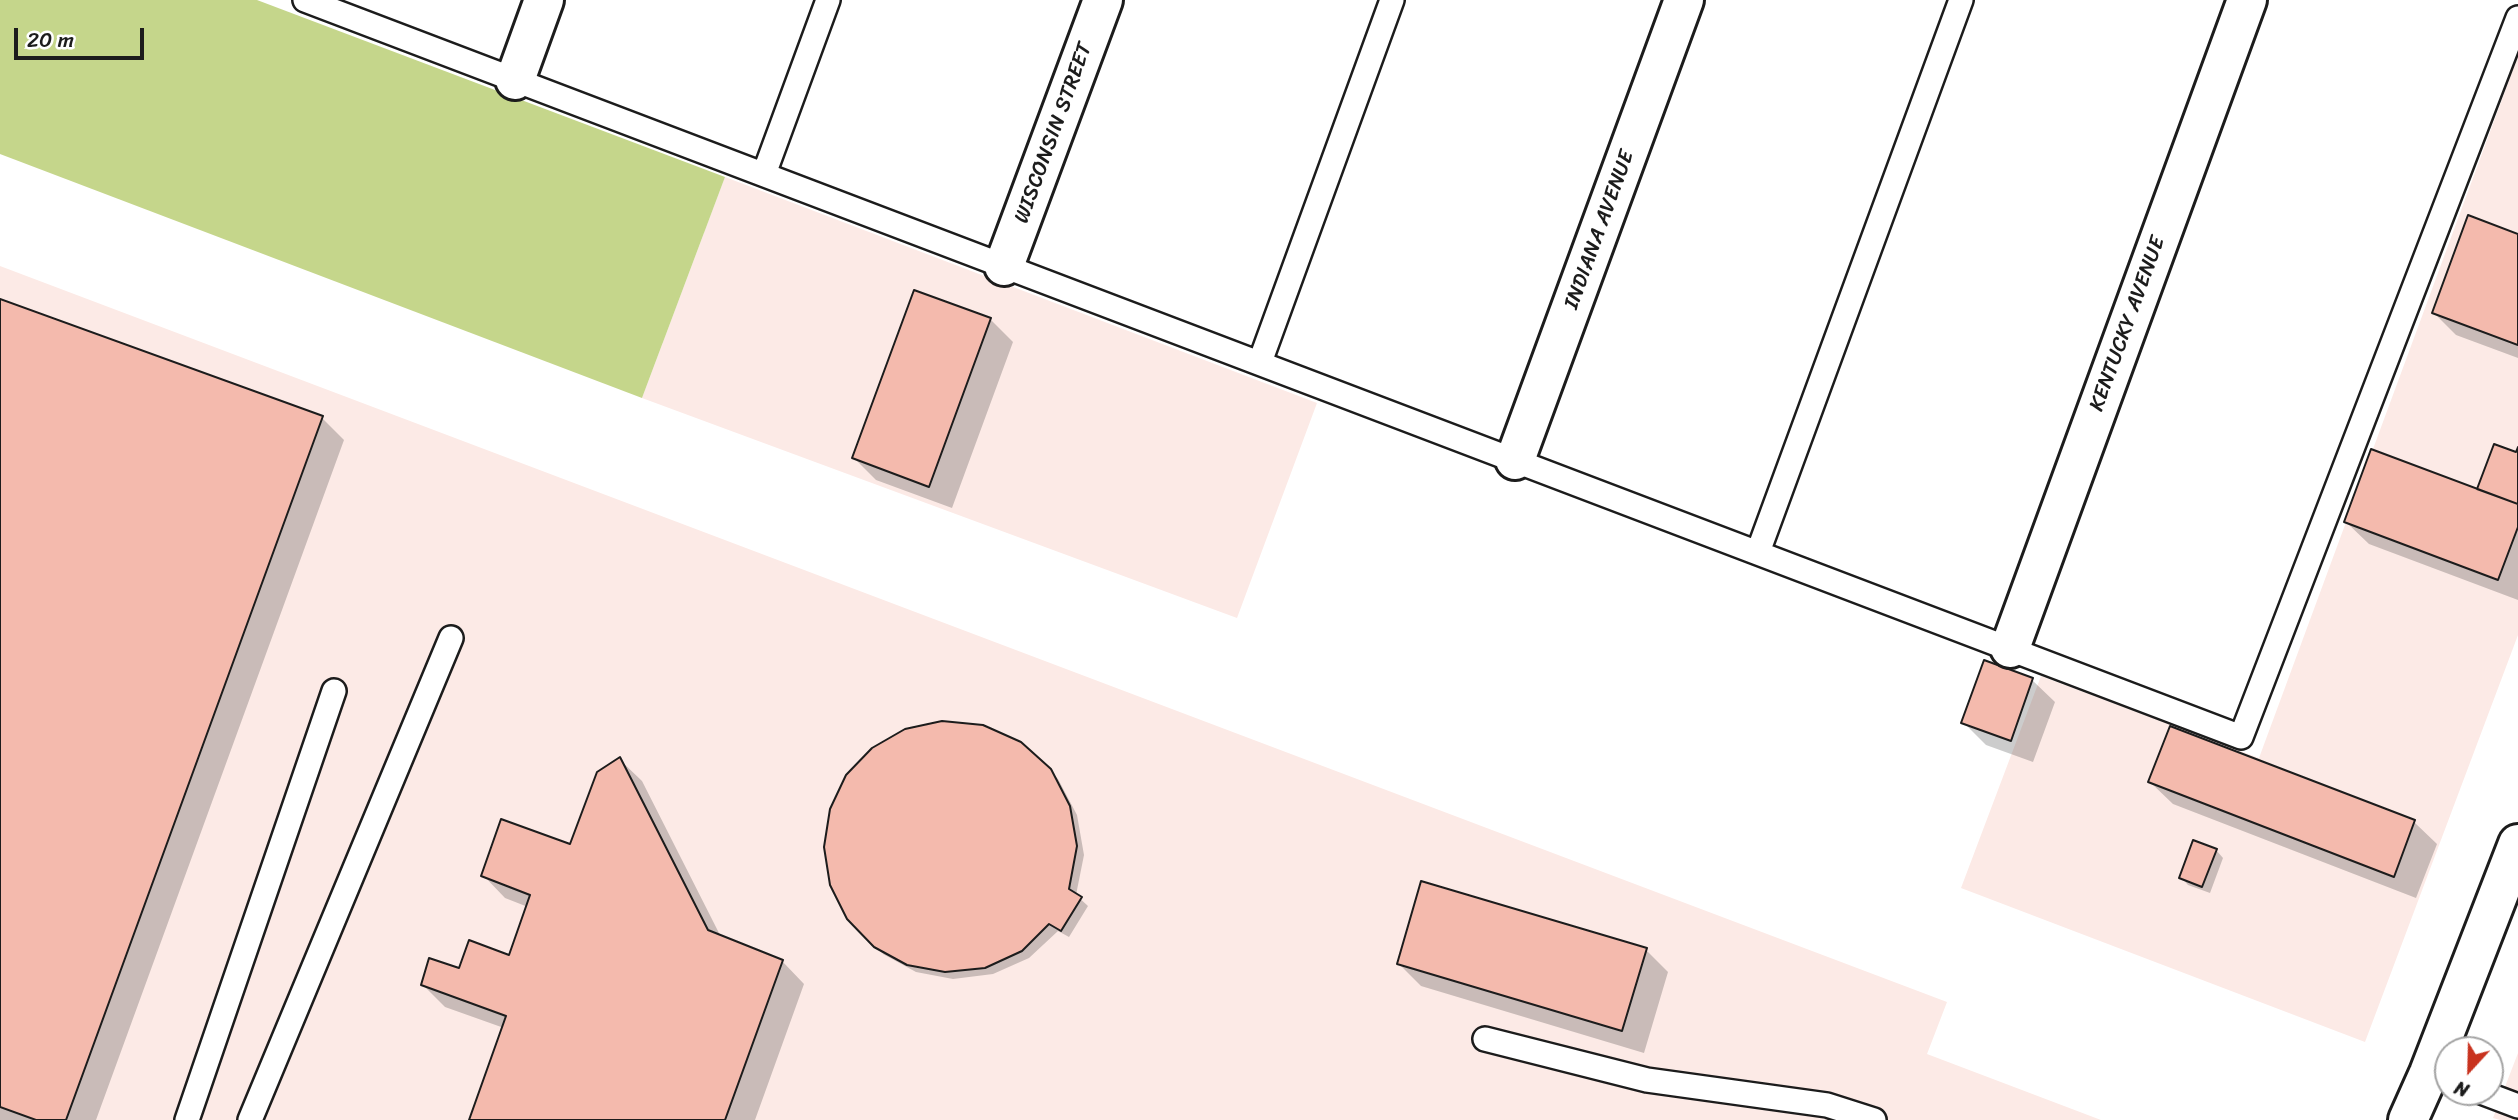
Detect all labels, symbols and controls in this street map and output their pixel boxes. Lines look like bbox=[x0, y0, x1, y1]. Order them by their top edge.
scale bar bbox=[18, 14, 147, 58]
text: 20 m bbox=[27, 21, 74, 59]
street label: WISCONSIN STREET bbox=[1010, 39, 1098, 227]
street label: INDIANA AVENUE bbox=[1560, 147, 1640, 313]
street label: KENTUCKY AVENUE bbox=[2085, 233, 2171, 415]
north arrow bbox=[2434, 1036, 2504, 1106]
text: N bbox=[2449, 1071, 2474, 1107]

